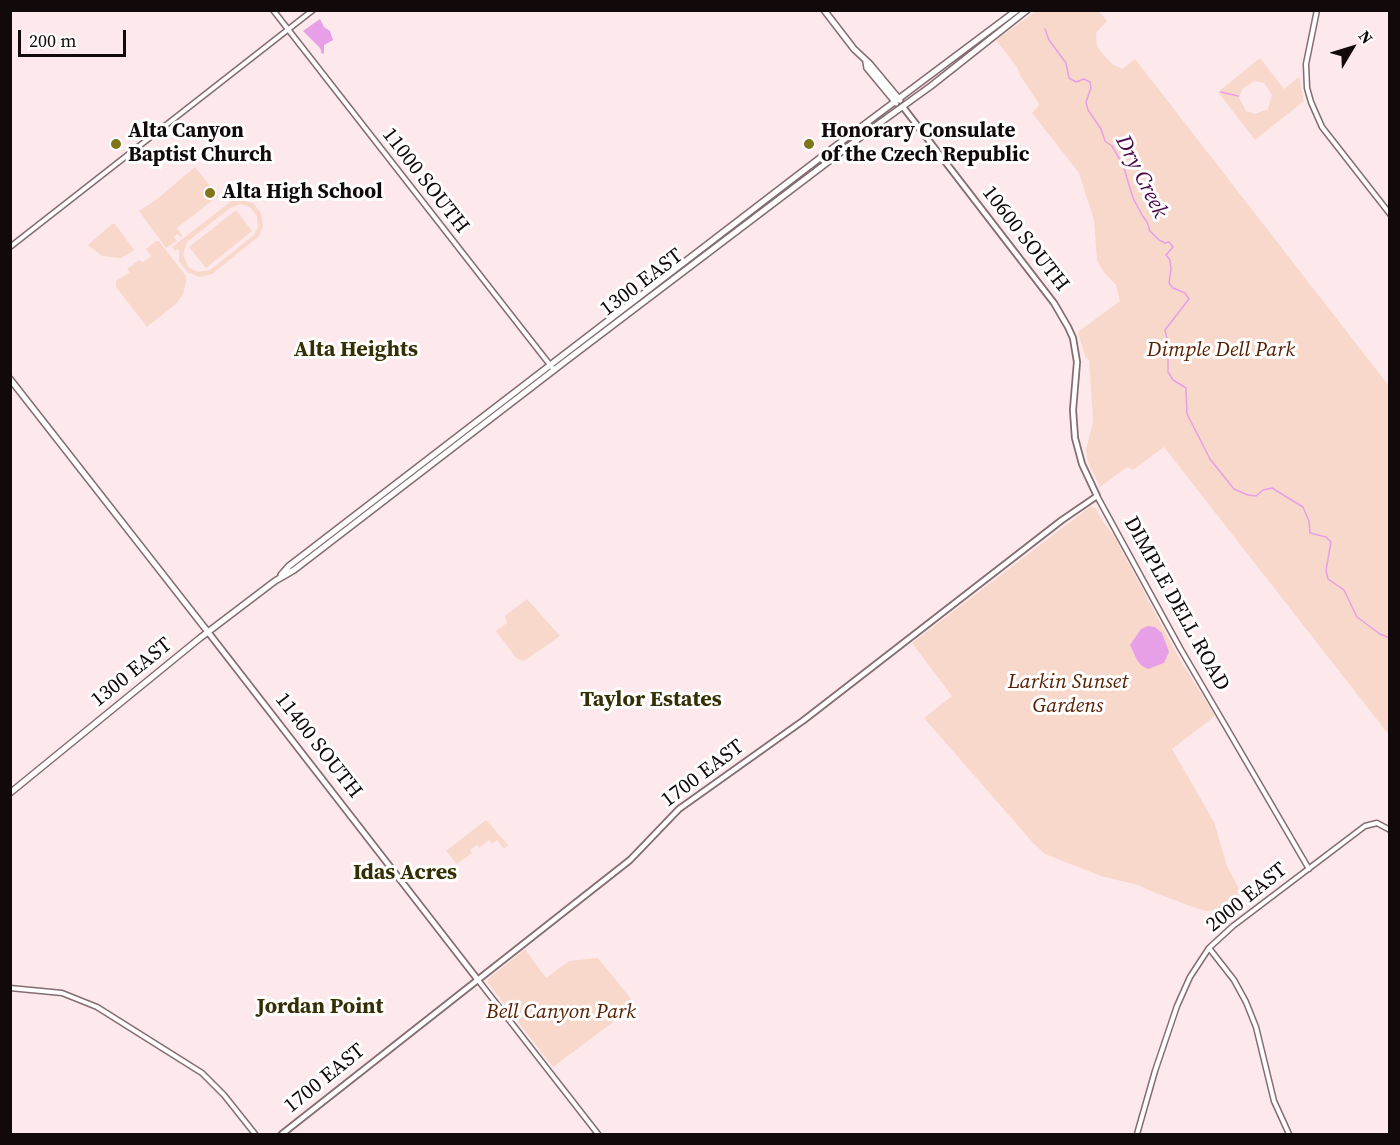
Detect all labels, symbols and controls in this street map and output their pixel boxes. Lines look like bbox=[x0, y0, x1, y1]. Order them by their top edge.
scale bar bbox=[21, 18, 129, 56]
north arrow bbox=[1322, 18, 1382, 78]
text: N bbox=[1354, 26, 1378, 48]
text: 200 m bbox=[29, 28, 76, 53]
place label: Alta Canyon Baptist Church bbox=[128, 119, 272, 169]
place label: Honorary Consulate of the Czech Republic bbox=[821, 119, 1030, 169]
street label: 11000 SOUTH bbox=[376, 123, 474, 239]
water label: Dry Creek bbox=[1109, 131, 1173, 223]
marker: Alta Canyon Baptist Church bbox=[109, 137, 123, 151]
marker: Honorary Consulate of the Czech Republic bbox=[802, 137, 816, 151]
place label: Alta High School bbox=[222, 180, 383, 206]
street label: 10600 SOUTH bbox=[976, 181, 1074, 297]
marker: Alta High School bbox=[203, 186, 217, 200]
street label: 1300 EAST bbox=[596, 244, 688, 322]
district label: Alta Heights bbox=[294, 337, 418, 363]
park label: Dimple Dell Park bbox=[1147, 338, 1295, 364]
street label: DIMPLE DELL ROAD bbox=[1118, 513, 1234, 695]
street label: 1300 EAST bbox=[86, 633, 178, 713]
park label: Larkin Sunset Gardens bbox=[1008, 670, 1128, 720]
district label: Taylor Estates bbox=[580, 687, 722, 713]
street label: 11400 SOUTH bbox=[269, 688, 367, 804]
street label: 1700 EAST bbox=[657, 735, 749, 813]
street label: 2000 EAST bbox=[1201, 858, 1293, 938]
district label: Idas Acres bbox=[353, 860, 457, 886]
district label: Jordan Point bbox=[257, 994, 383, 1020]
park label: Bell Canyon Park bbox=[486, 1000, 636, 1026]
street label: 1700 EAST bbox=[279, 1039, 371, 1119]

